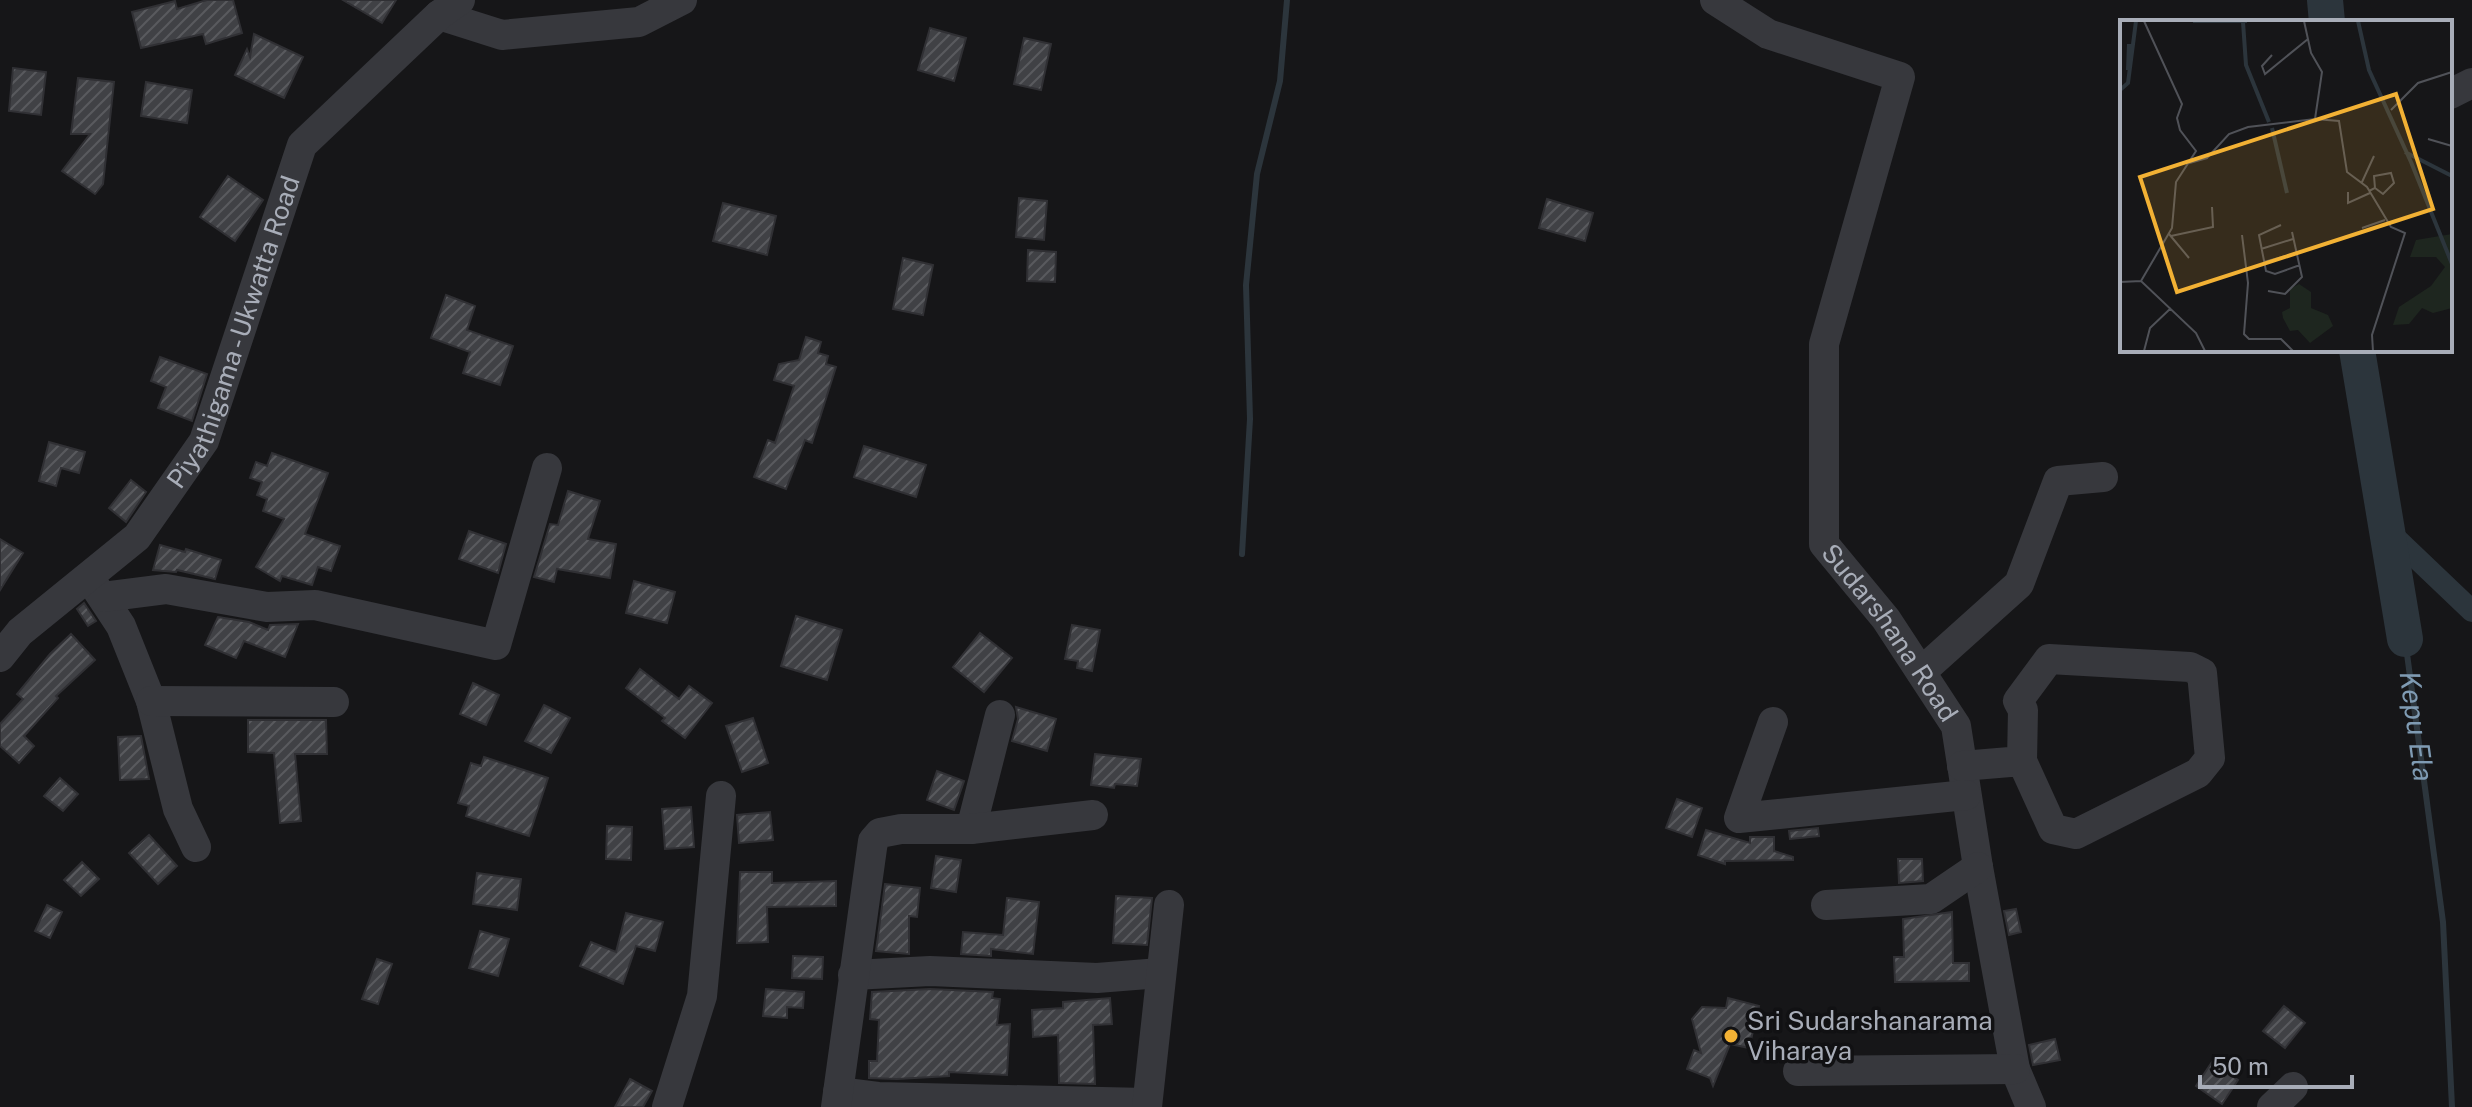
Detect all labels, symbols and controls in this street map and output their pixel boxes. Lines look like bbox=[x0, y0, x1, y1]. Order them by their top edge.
inset map bbox=[2120, 20, 2452, 352]
street label: Piyathigama - Ukwatta Road bbox=[160, 172, 306, 494]
street label: Sudarshana Road bbox=[1815, 537, 1965, 727]
water label: Kepu Ela bbox=[2393, 669, 2441, 783]
place label: Sri Sudarshanarama Viharaya bbox=[1747, 1005, 1993, 1066]
marker: Sri Sudarshanarama Viharaya bbox=[1722, 1027, 1740, 1045]
scale bar bbox=[2200, 1039, 2352, 1089]
text: 50 m bbox=[2212, 1052, 2269, 1080]

